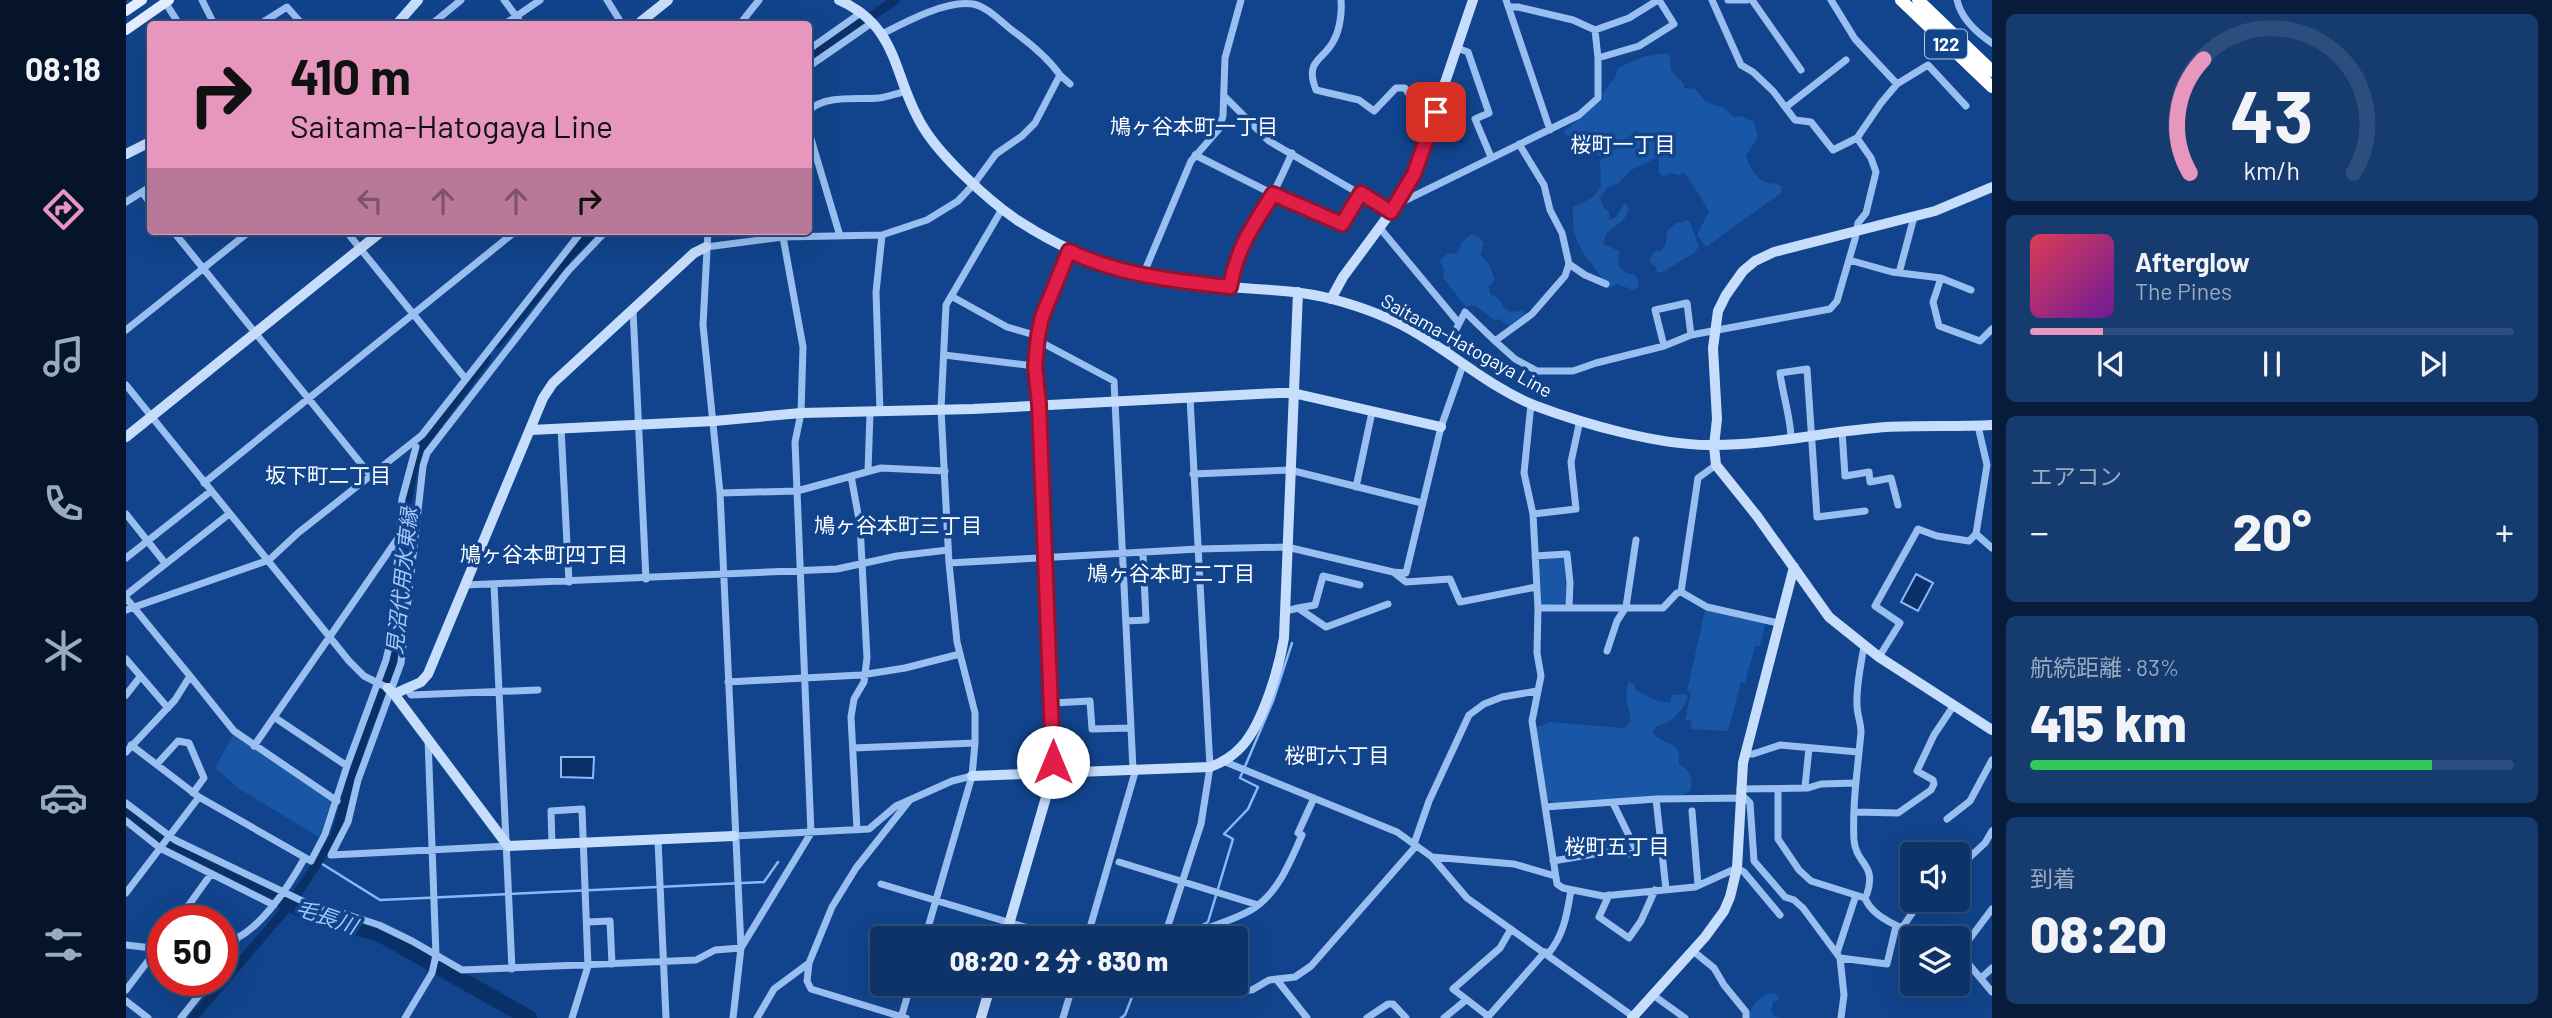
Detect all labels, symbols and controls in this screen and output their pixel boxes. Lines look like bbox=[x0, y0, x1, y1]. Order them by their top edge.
road number: 122 bbox=[1925, 29, 1967, 58]
text: 410 m bbox=[290, 46, 411, 105]
text: 08:18 bbox=[25, 49, 101, 87]
icon: right bbox=[175, 49, 266, 140]
text: 43 bbox=[2230, 71, 2314, 159]
pin bbox=[1406, 82, 1466, 142]
icon: arrive bbox=[1417, 93, 1455, 131]
text: Saitama-Hatogaya Line bbox=[290, 106, 613, 144]
district label: 鳩ヶ谷本町一丁目 bbox=[1110, 113, 1278, 138]
district label: 桜町一丁目 bbox=[1571, 131, 1676, 156]
text: km/h bbox=[2244, 155, 2300, 185]
icon: left bbox=[351, 182, 389, 220]
icon: ahead bbox=[424, 182, 462, 220]
icon: ahead bbox=[497, 182, 535, 220]
icon: right bbox=[570, 182, 608, 220]
icon: directions bbox=[39, 185, 88, 234]
text: Afterglow bbox=[2135, 246, 2250, 277]
text: The Pines bbox=[2135, 277, 2232, 305]
street label: Saitama-Hatogaya Line bbox=[1378, 288, 1556, 402]
icon: music bbox=[39, 332, 88, 381]
icon: previous bbox=[2092, 345, 2130, 383]
icon: pause bbox=[2253, 345, 2291, 383]
icon: next bbox=[2414, 345, 2452, 383]
district label: 坂下町二丁目 bbox=[265, 462, 391, 487]
text: エアコン bbox=[2030, 462, 2122, 490]
icon: phone bbox=[39, 479, 88, 528]
text: 20° bbox=[2233, 499, 2311, 561]
water label: 見沼代用水東縁 bbox=[381, 505, 421, 655]
text: − bbox=[2030, 508, 2049, 554]
text: + bbox=[2495, 508, 2514, 554]
district label: 鳩ヶ谷本町三丁目 bbox=[814, 512, 982, 537]
district label: 鳩ヶ谷本町四丁目 bbox=[460, 541, 628, 566]
district label: 鳩ヶ谷本町二丁目 bbox=[1087, 560, 1255, 585]
icon: climate bbox=[39, 626, 88, 675]
text: 航続距離 · 83% bbox=[2030, 653, 2179, 681]
text: 415 km bbox=[2030, 690, 2187, 752]
position arrow bbox=[1016, 725, 1090, 799]
district label: 桜町六丁目 bbox=[1285, 742, 1390, 767]
icon: car bbox=[39, 773, 88, 822]
district label: 桜町五丁目 bbox=[1565, 833, 1670, 858]
map controls bbox=[1900, 842, 1970, 996]
button: sound bbox=[1900, 842, 1970, 912]
text: 到着 bbox=[2030, 864, 2076, 892]
water label: 毛長川 bbox=[293, 894, 363, 939]
text: 08:20 bbox=[2030, 901, 2167, 963]
speed limit sign: 50 bbox=[147, 905, 238, 996]
icon: filters bbox=[39, 920, 88, 969]
button: layers bbox=[1900, 926, 1970, 996]
text: 08:20 · 2 分 · 830 m bbox=[950, 945, 1168, 976]

